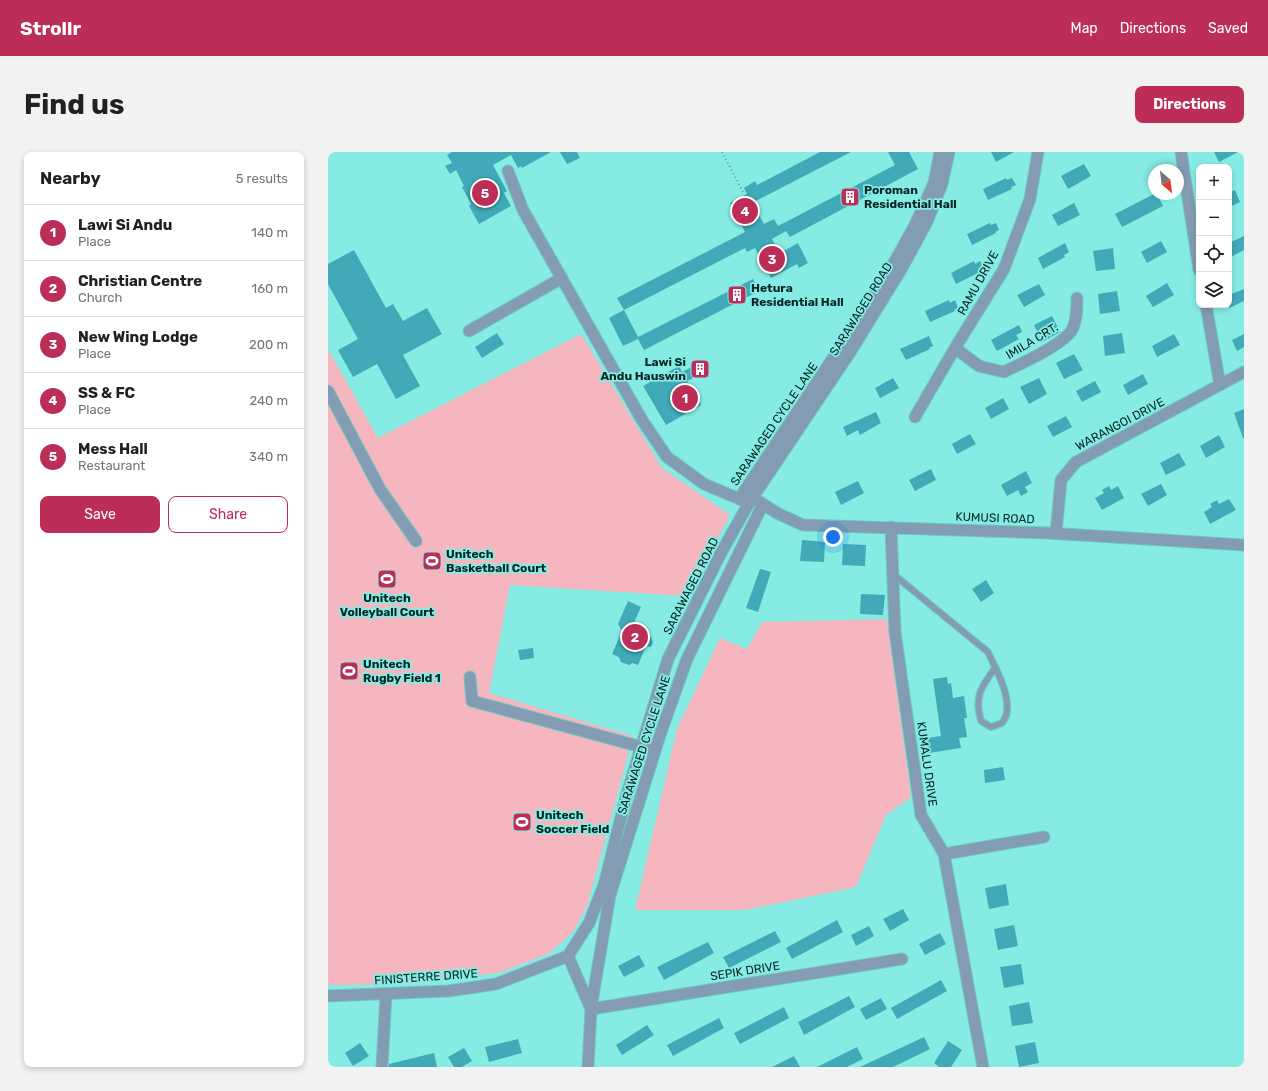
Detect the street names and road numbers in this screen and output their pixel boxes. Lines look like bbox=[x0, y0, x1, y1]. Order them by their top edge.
street label: RAMU DRIVE bbox=[955, 248, 1001, 318]
street label: SARAWAGED ROAD bbox=[827, 260, 895, 358]
street label: IMILA CRT. bbox=[1003, 320, 1061, 362]
street label: SARAWAGED CYCLE LANE bbox=[728, 360, 820, 488]
street label: WARANGOI DRIVE bbox=[1073, 395, 1167, 453]
street label: KUMUSI ROAD bbox=[955, 510, 1035, 526]
street label: SARAWAGED ROAD bbox=[660, 535, 722, 637]
street label: SARAWAGED CYCLE LANE bbox=[615, 674, 673, 816]
street label: KUMALU DRIVE bbox=[914, 721, 940, 807]
street label: SEPIK DRIVE bbox=[709, 959, 781, 983]
street label: FINISTERRE DRIVE bbox=[374, 966, 478, 988]

